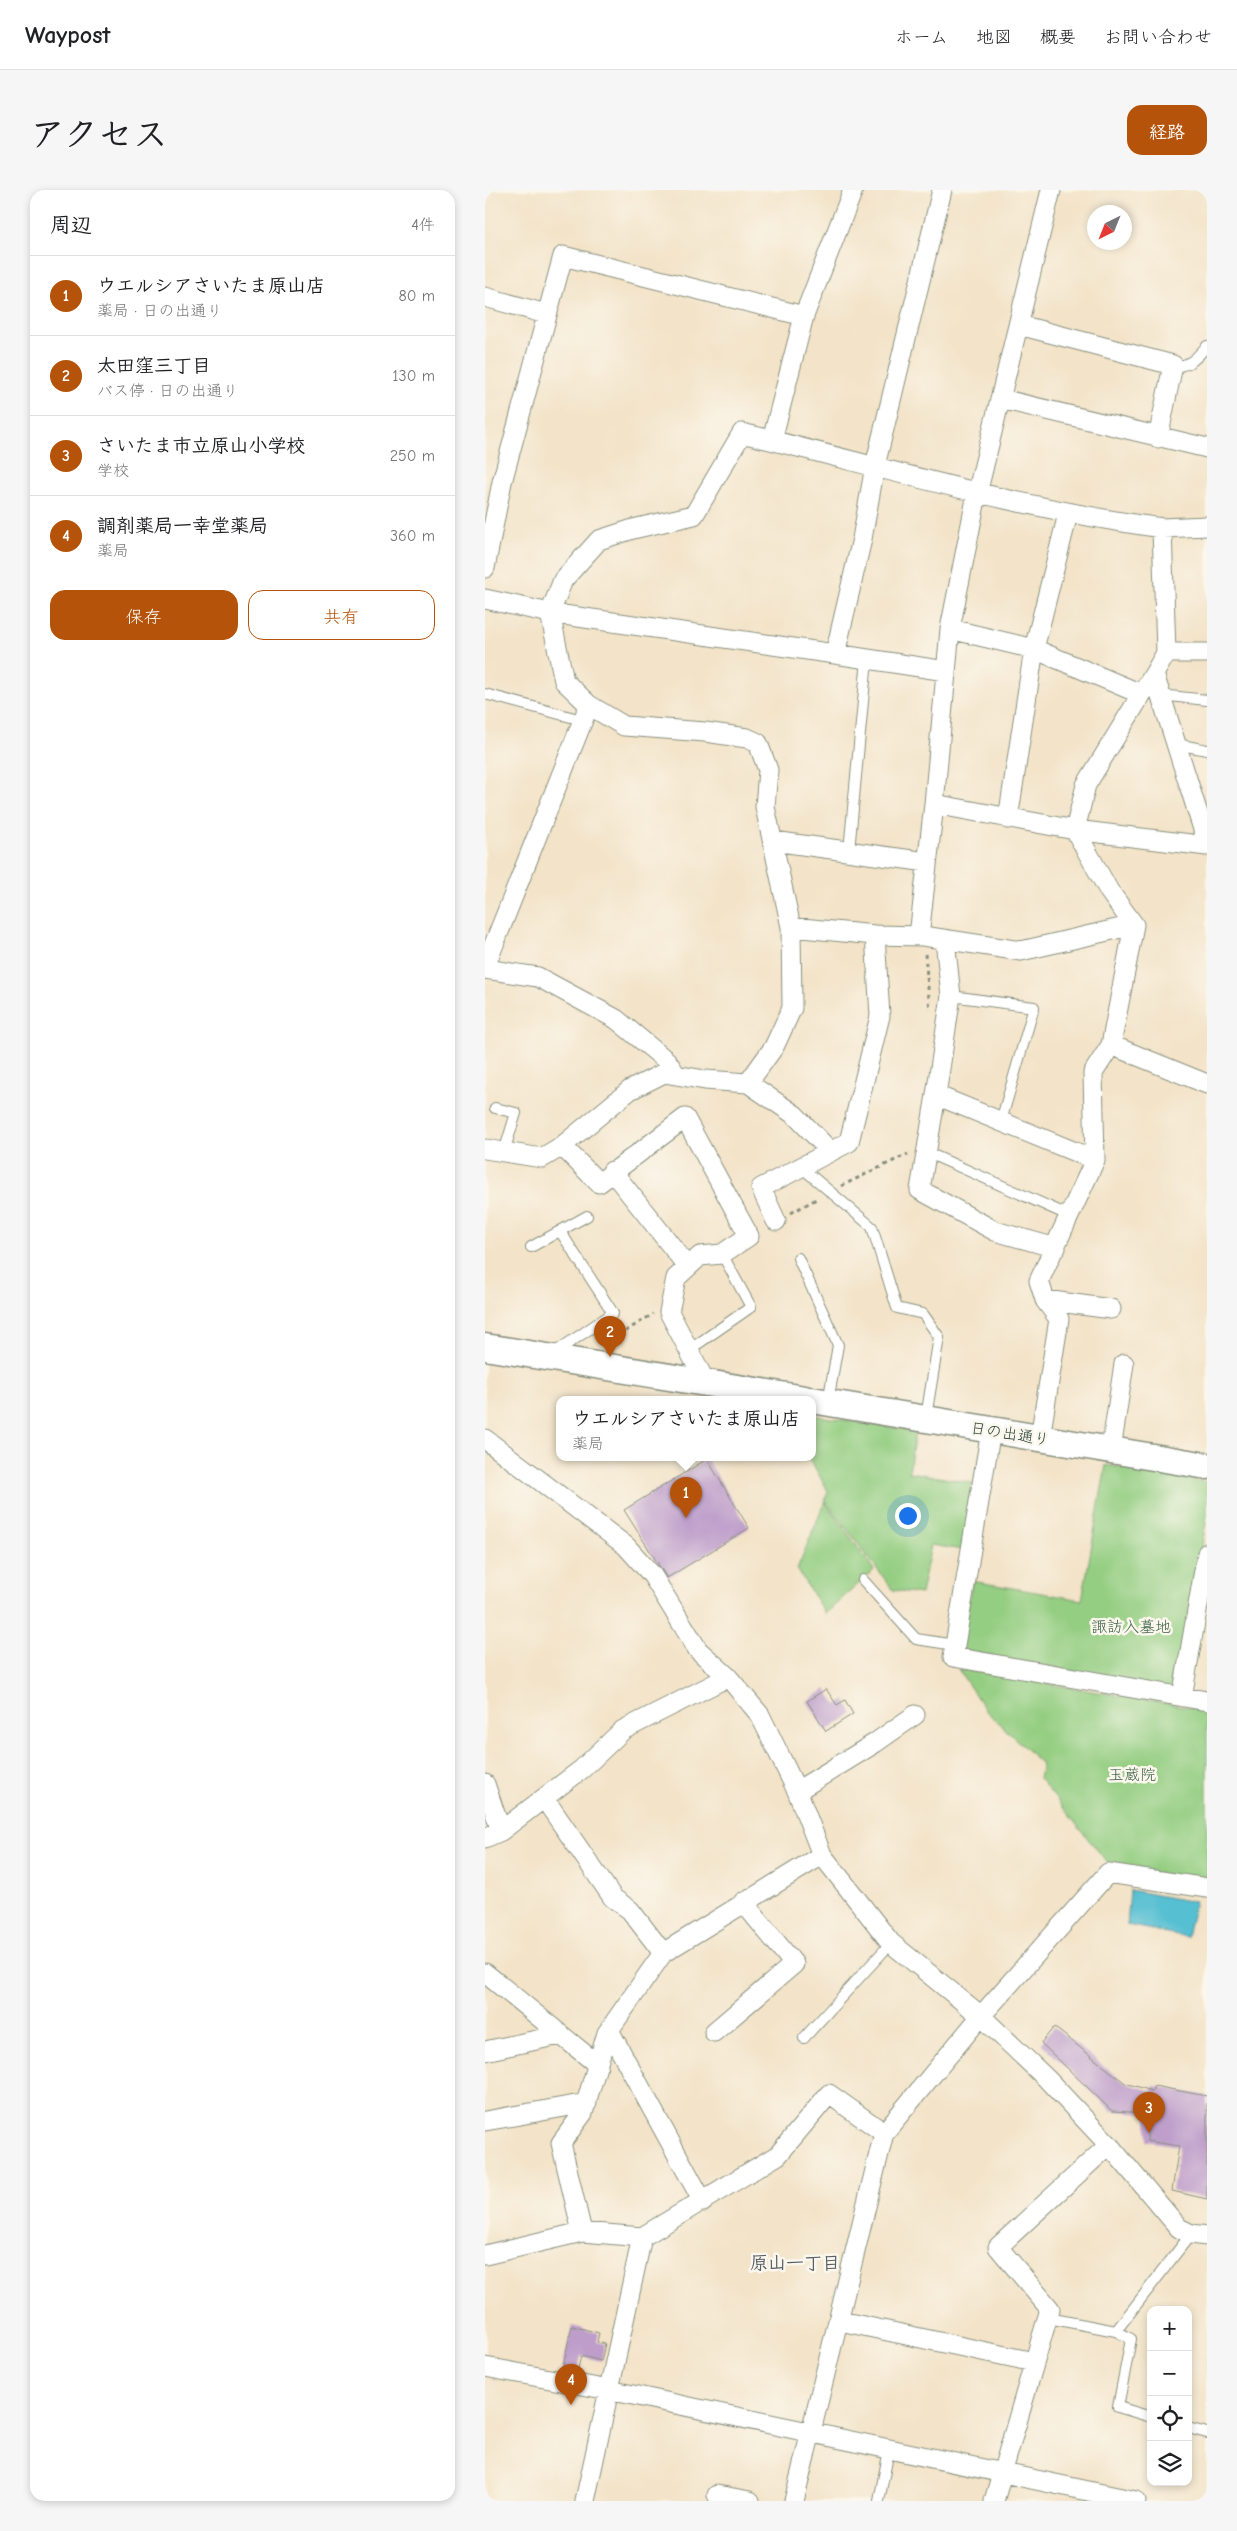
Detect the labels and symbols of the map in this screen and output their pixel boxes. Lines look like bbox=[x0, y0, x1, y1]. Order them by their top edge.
north arrow bbox=[1087, 205, 1132, 250]
pin: 2 bbox=[594, 1316, 626, 1357]
street label: 日の出通り bbox=[969, 1419, 1051, 1449]
pin: 1 bbox=[670, 1477, 702, 1518]
your location bbox=[895, 1503, 921, 1529]
park label: 諏訪入墓地 bbox=[1091, 1618, 1171, 1636]
park label: 玉蔵院 bbox=[1108, 1766, 1156, 1784]
pin: 3 bbox=[1133, 2092, 1165, 2133]
district label: 原山一丁目 bbox=[750, 2253, 840, 2274]
pin: 4 bbox=[555, 2364, 587, 2405]

